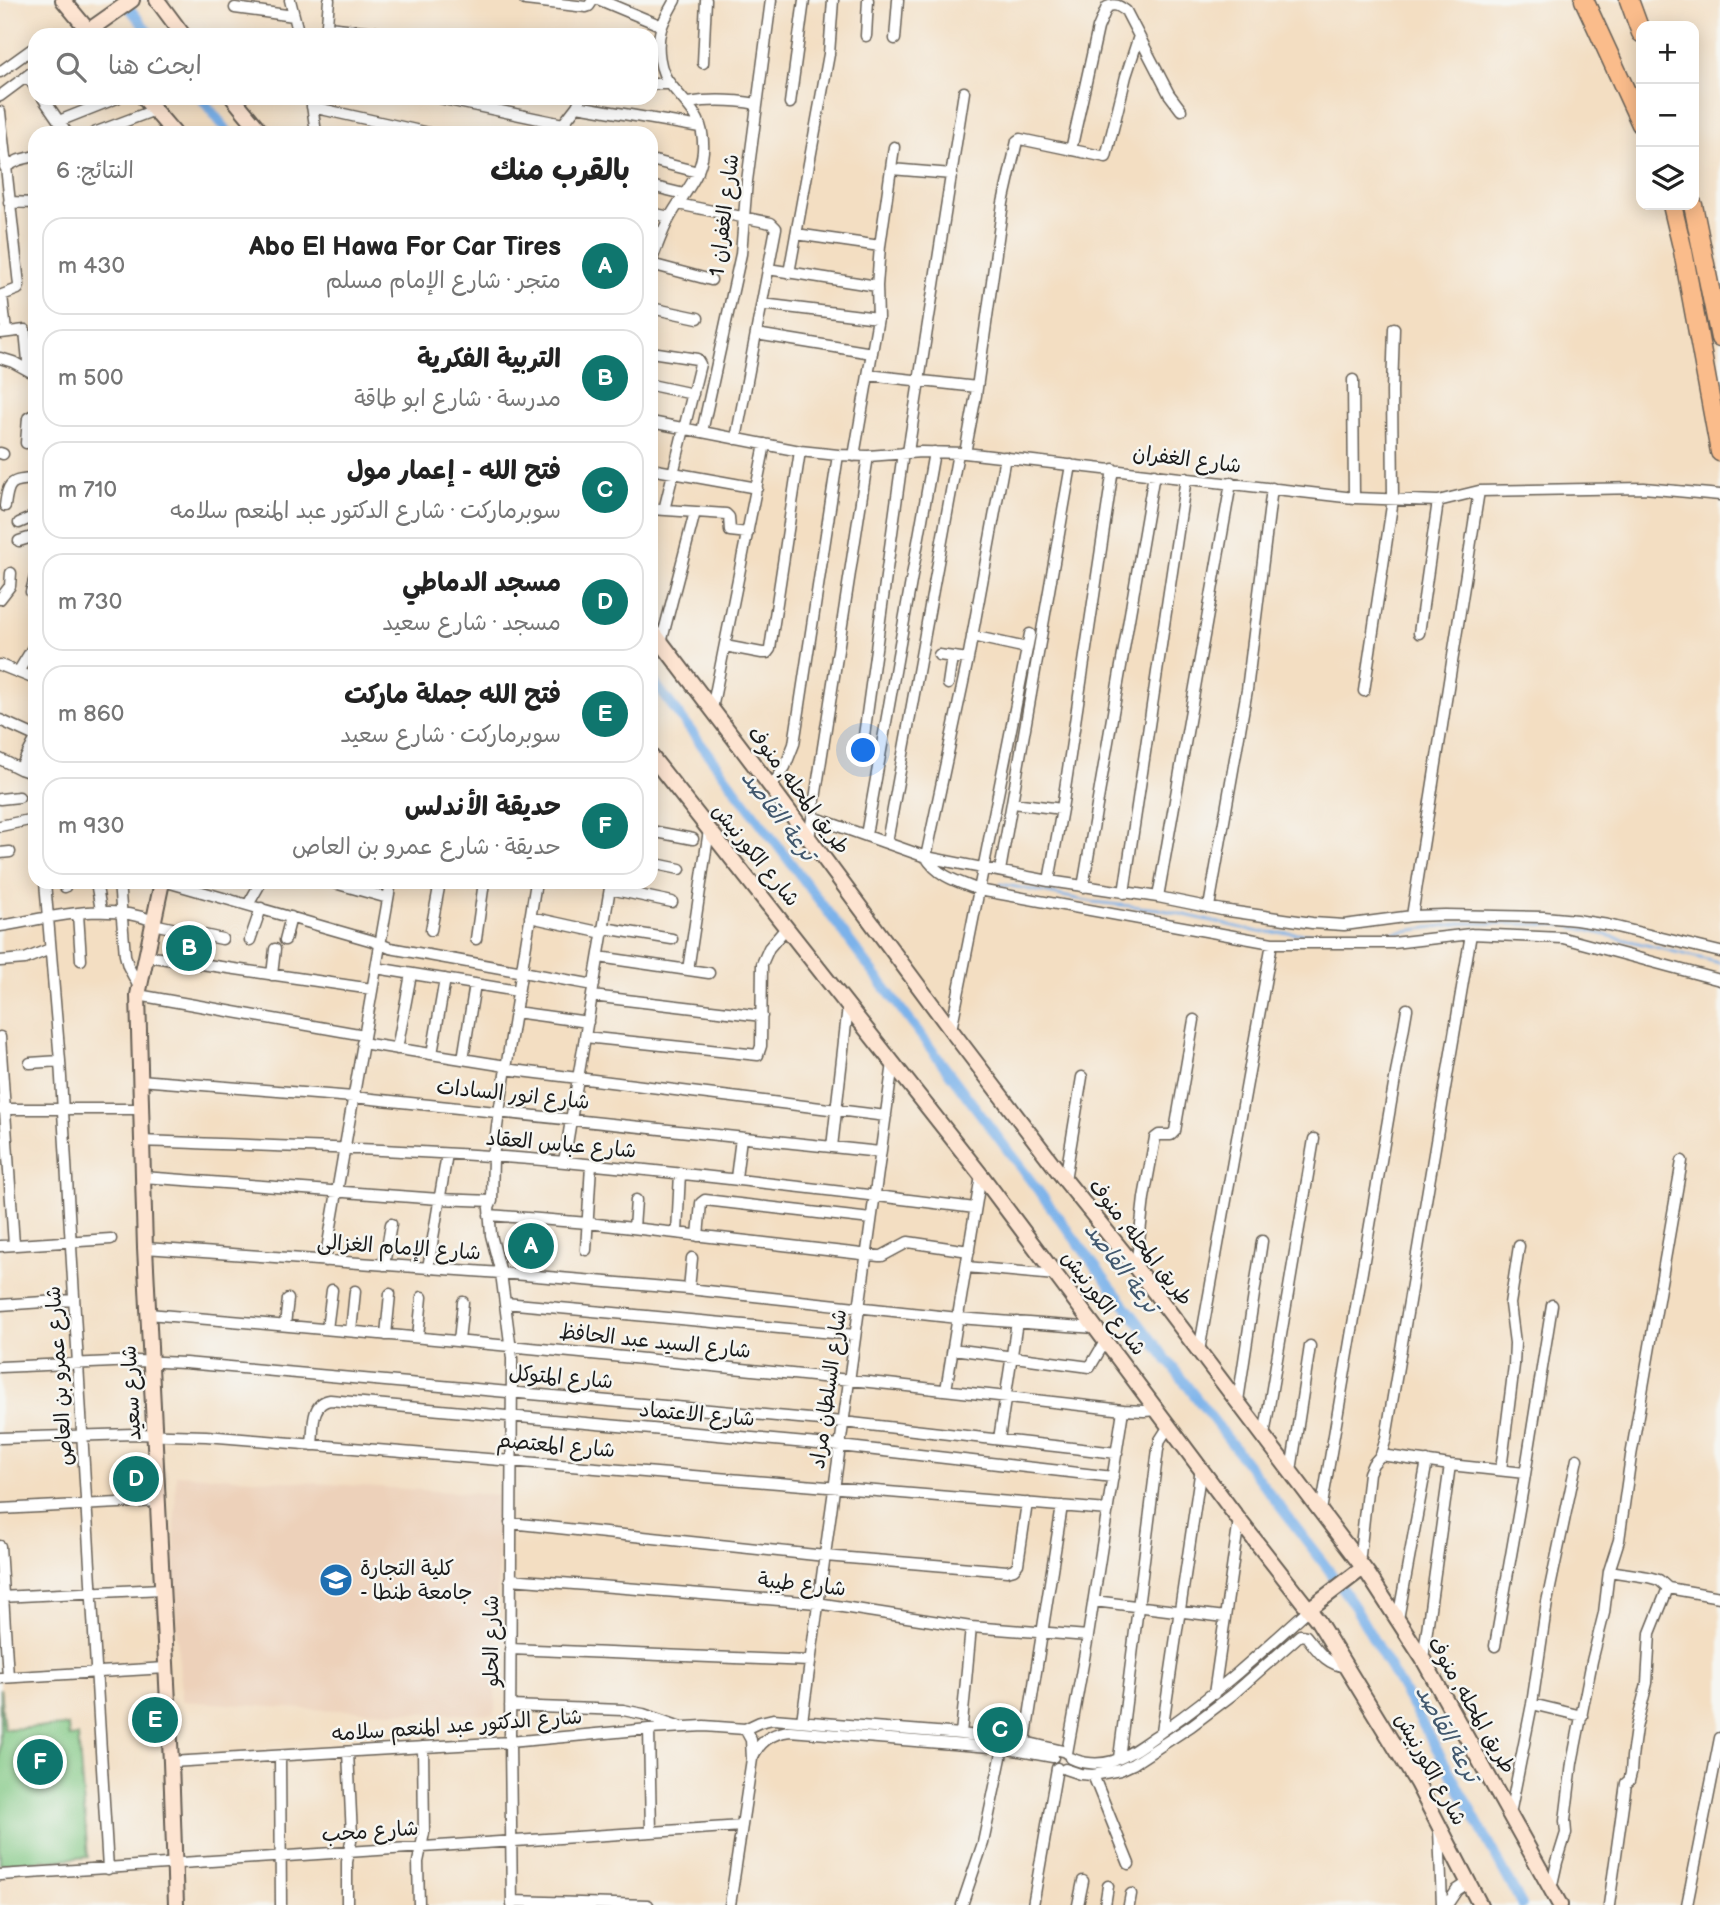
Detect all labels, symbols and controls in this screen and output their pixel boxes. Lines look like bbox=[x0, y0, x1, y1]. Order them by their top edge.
map controls bbox=[1636, 21, 1699, 210]
button: + bbox=[1636, 21, 1699, 84]
search box bbox=[28, 28, 658, 105]
icon: search bbox=[52, 48, 90, 86]
text: ابحث هنا bbox=[108, 51, 202, 82]
button: − bbox=[1636, 84, 1699, 147]
button: layers bbox=[1636, 147, 1699, 210]
street label: شارع الغفران 1 bbox=[705, 152, 746, 278]
text: بالقرب منك bbox=[490, 153, 630, 189]
text: النتائج: 6 bbox=[56, 157, 134, 185]
text: Abo El Hawa For Car Tires bbox=[249, 232, 561, 263]
text: 430 m bbox=[58, 252, 125, 280]
text: A bbox=[598, 252, 612, 280]
text: متجر · شارع الإمام مسلم bbox=[325, 267, 561, 295]
text: التربية الفكرية bbox=[417, 344, 561, 375]
text: 500 m bbox=[58, 364, 123, 392]
text: B bbox=[597, 364, 613, 392]
text: مدرسة · شارع ابو طاقة bbox=[354, 385, 561, 413]
street label: شارع الغفران bbox=[1131, 440, 1243, 481]
text: فتح الله - إعمار مول bbox=[347, 456, 561, 487]
text: 710 m bbox=[58, 476, 117, 504]
text: C bbox=[597, 476, 613, 504]
text: سوبرماركت · شارع الدكتور عبد المنعم سلامه bbox=[170, 497, 561, 525]
text: مسجد الدماطي bbox=[402, 568, 561, 599]
text: 730 m bbox=[58, 588, 122, 616]
text: D bbox=[597, 588, 613, 616]
text: مسجد · شارع سعيد bbox=[382, 609, 561, 637]
text: فتح الله جملة ماركت bbox=[344, 680, 561, 711]
text: 860 m bbox=[58, 700, 124, 728]
text: E bbox=[598, 700, 612, 728]
text: سوبرماركت · شارع سعيد bbox=[340, 721, 561, 749]
street label: طريق المحله, منوف bbox=[742, 721, 855, 860]
your location bbox=[846, 733, 880, 767]
water label: ترعة القاصد bbox=[735, 764, 824, 870]
text: حديقة الأندلس bbox=[405, 792, 561, 823]
street label: شارع الكورنيش bbox=[705, 799, 805, 913]
text: 930 m bbox=[58, 812, 124, 840]
text: F bbox=[598, 812, 612, 840]
text: حديقة · شارع عمرو بن العاص bbox=[292, 833, 561, 861]
pin: B bbox=[166, 922, 212, 974]
street label: شارع انور السادات bbox=[435, 1074, 591, 1117]
street label: شارع عباس العقاد bbox=[484, 1125, 637, 1166]
street label: طريق المحله, منوف bbox=[1083, 1174, 1198, 1311]
water label: ترعة القاصد bbox=[1078, 1216, 1167, 1322]
pin: A bbox=[508, 1220, 554, 1272]
street label: شارع الإمام الغزالى bbox=[316, 1229, 482, 1269]
street label: شارع الكورنيش bbox=[1054, 1246, 1151, 1362]
street label: شارع عمرو بن العاص bbox=[41, 1285, 80, 1467]
street label: شارع السلطان مراد bbox=[805, 1308, 854, 1471]
street label: شارع السيد عبد الحافظ bbox=[558, 1319, 752, 1366]
street label: شارع سعيد bbox=[117, 1345, 148, 1441]
street label: شارع المتوكل bbox=[508, 1360, 614, 1396]
street label: شارع الاعتماد bbox=[638, 1397, 756, 1434]
street label: شارع المعتصم bbox=[496, 1428, 616, 1466]
pin: D bbox=[113, 1453, 159, 1505]
place label: كلية التجارة - جامعة طنطا bbox=[360, 1556, 473, 1605]
school or university icon: كلية التجارة - جامعة طنطا bbox=[317, 1561, 355, 1599]
street label: شارع طيبة bbox=[757, 1567, 847, 1604]
street label: شارع الحلو bbox=[479, 1595, 506, 1688]
street label: طريق المحله, منوف bbox=[1421, 1632, 1521, 1779]
water label: ترعة القاصد bbox=[1409, 1680, 1487, 1791]
pin: E bbox=[132, 1694, 178, 1746]
street label: شارع الدكتور عبد المنعم سلامه bbox=[331, 1704, 583, 1750]
pin: C bbox=[977, 1704, 1023, 1756]
street label: شارع الكورنيش bbox=[1388, 1709, 1472, 1831]
pin: F bbox=[17, 1736, 63, 1788]
street label: شارع محب bbox=[321, 1816, 419, 1849]

